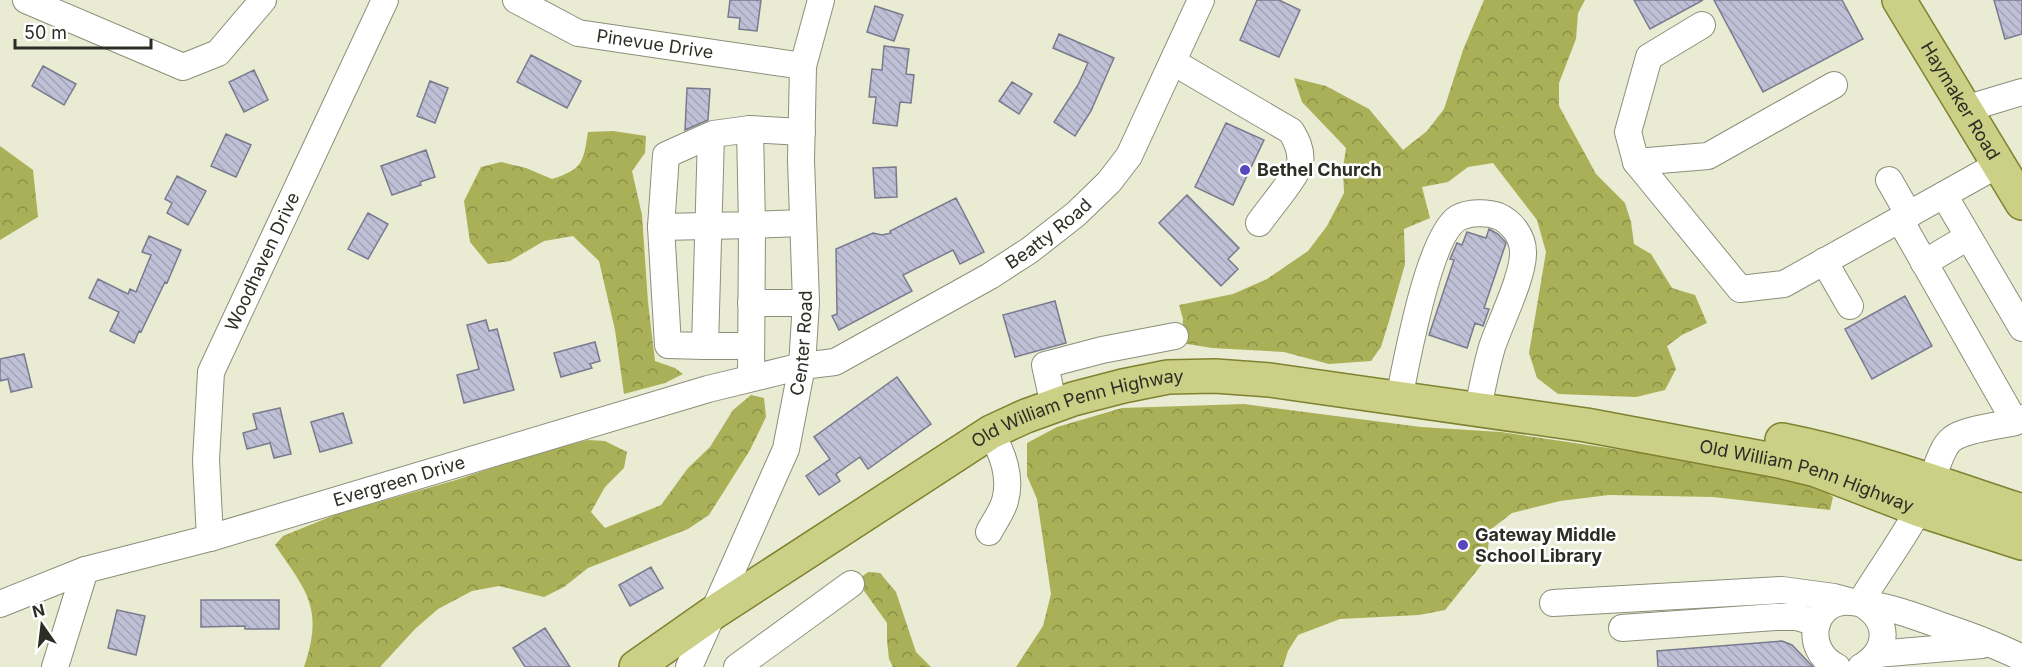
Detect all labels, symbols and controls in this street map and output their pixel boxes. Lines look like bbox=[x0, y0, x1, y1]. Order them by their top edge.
scale bar bbox=[15, 12, 152, 50]
text: 50 m bbox=[24, 22, 67, 43]
street label: Pinevue Drive bbox=[595, 25, 715, 63]
street label: Haymaker Road bbox=[1917, 38, 2004, 164]
place label: Bethel Church bbox=[1257, 159, 1382, 180]
marker: Bethel Church bbox=[1238, 163, 1252, 177]
street label: Woodhaven Drive bbox=[221, 189, 304, 334]
street label: Beatty Road bbox=[1002, 194, 1096, 273]
street label: Center Road bbox=[786, 290, 816, 397]
street label: Old William Penn Highway bbox=[967, 366, 1184, 452]
street label: Old William Penn Highway bbox=[1698, 435, 1917, 517]
street label: Evergreen Drive bbox=[331, 451, 467, 511]
place label: Gateway Middle School Library bbox=[1475, 524, 1617, 566]
marker: Gateway Middle School Library bbox=[1456, 538, 1470, 552]
north arrow bbox=[12, 595, 72, 655]
text: N bbox=[30, 599, 47, 622]

